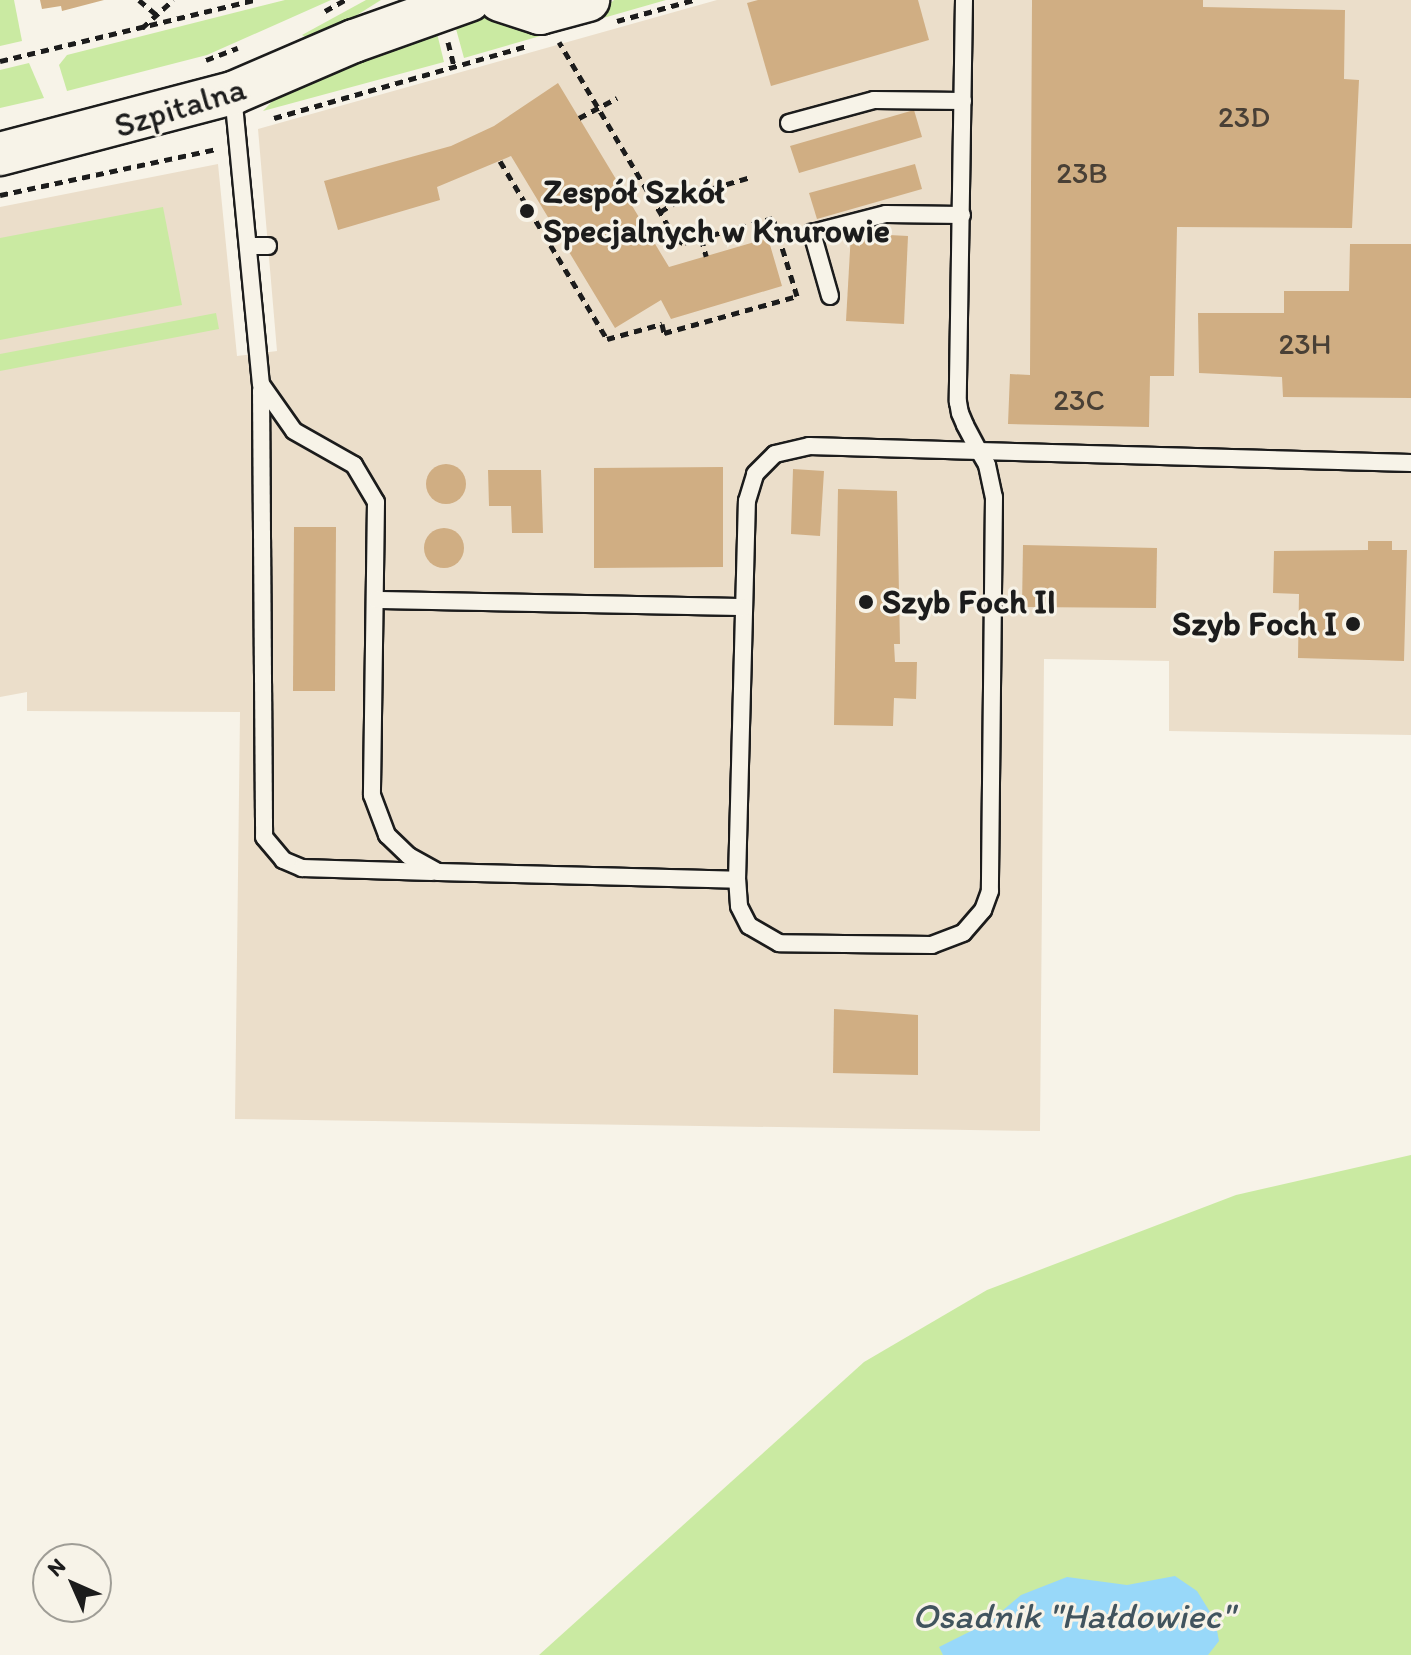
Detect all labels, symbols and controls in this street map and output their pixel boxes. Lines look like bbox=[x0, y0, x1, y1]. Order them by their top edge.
street label: Szpitalna bbox=[109, 68, 251, 146]
house number: 23D bbox=[1218, 99, 1270, 135]
house number: 23B bbox=[1056, 155, 1108, 191]
place label: Zespół Szkół Specjalnych w Knurowie bbox=[543, 171, 890, 250]
marker: Zespół Szkół Specjalnych w Knurowie bbox=[518, 202, 536, 220]
house number: 23H bbox=[1279, 326, 1331, 362]
house number: 23C bbox=[1053, 382, 1105, 418]
place label: Szyb Foch II bbox=[882, 582, 1055, 622]
marker: Szyb Foch II bbox=[857, 593, 875, 611]
place label: Szyb Foch I bbox=[1173, 604, 1337, 644]
marker: Szyb Foch I bbox=[1344, 615, 1362, 633]
north arrow bbox=[32, 1543, 112, 1623]
text: N bbox=[41, 1552, 71, 1582]
water label: Osadnik "Hałdowiec" bbox=[912, 1594, 1234, 1638]

